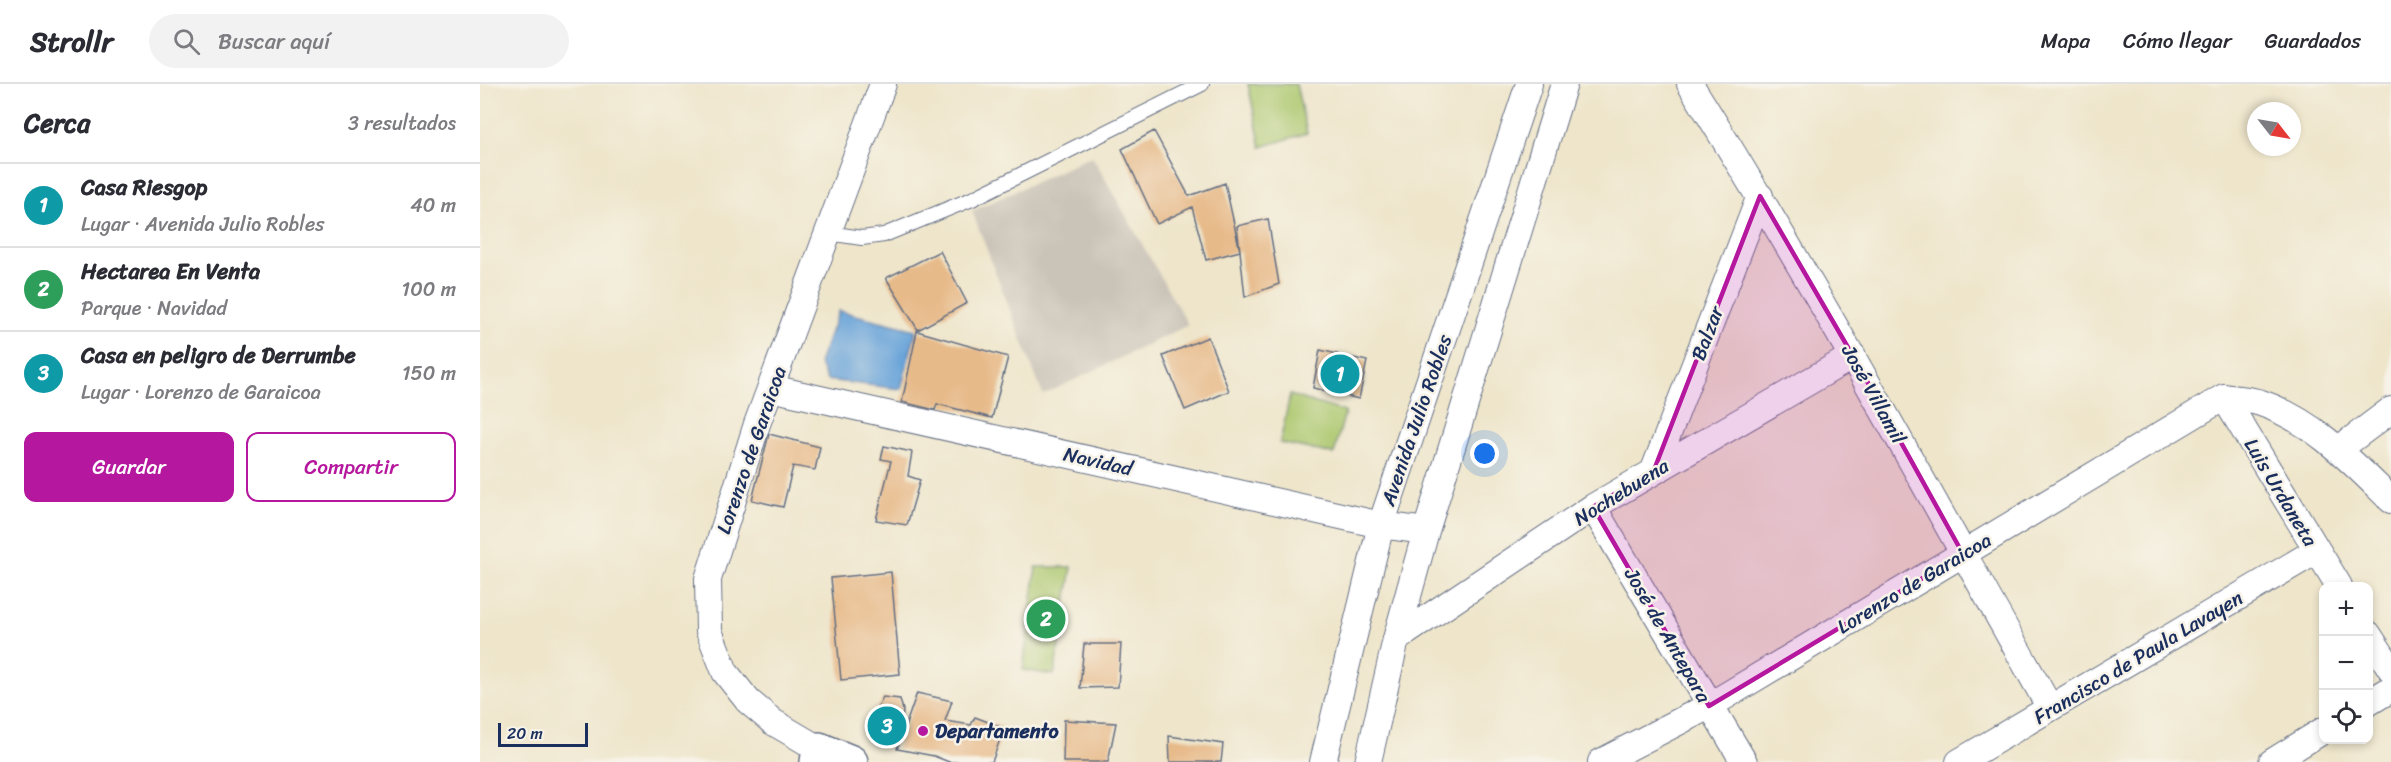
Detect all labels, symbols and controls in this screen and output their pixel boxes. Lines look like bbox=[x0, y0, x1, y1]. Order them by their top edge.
search box bbox=[149, 14, 569, 68]
text: Strollr bbox=[30, 17, 113, 66]
text: Buscar aquí bbox=[218, 22, 330, 61]
text: Mapa bbox=[2041, 22, 2090, 60]
text: Cómo llegar bbox=[2123, 22, 2232, 60]
text: Guardados bbox=[2265, 22, 2361, 60]
icon: search bbox=[170, 25, 203, 58]
text: Cerca bbox=[24, 100, 90, 146]
north arrow bbox=[2247, 102, 2301, 156]
text: 3 resultados bbox=[348, 106, 456, 141]
text: Casa Riesgop bbox=[81, 168, 207, 207]
text: 1 bbox=[39, 188, 48, 223]
text: 40 m bbox=[410, 188, 456, 223]
text: Lugar · Avenida Julio Robles bbox=[81, 207, 324, 242]
text: Hectarea En Venta bbox=[81, 252, 260, 291]
text: 2 bbox=[38, 272, 49, 307]
text: 100 m bbox=[402, 272, 456, 307]
text: Parque · Navidad bbox=[81, 291, 227, 326]
street label: Balzar bbox=[1681, 300, 1734, 366]
street label: Avenida Julio Robles bbox=[1370, 329, 1462, 512]
text: Casa en peligro de Derrumbe bbox=[81, 336, 356, 375]
street label: José Villamil bbox=[1831, 337, 1916, 452]
pin: 1 bbox=[1320, 352, 1360, 396]
text: 3 bbox=[38, 356, 49, 391]
text: 150 m bbox=[402, 356, 456, 391]
street label: Lorenzo de Garaicoa bbox=[706, 361, 797, 539]
text: Lugar · Lorenzo de Garaicoa bbox=[81, 375, 321, 410]
street label: Luis Urdaneta bbox=[2234, 431, 2327, 554]
button: Guardar bbox=[24, 432, 234, 502]
button: Compartir bbox=[246, 432, 456, 502]
street label: Navidad bbox=[1060, 437, 1137, 487]
your location bbox=[1470, 439, 1499, 468]
street label: Nochebuena bbox=[1567, 449, 1677, 536]
street label: Lorenzo de Garaicoa bbox=[1830, 523, 1999, 644]
street label: José de Antepara bbox=[1614, 560, 1721, 710]
street label: Francisco de Paula Lavayen bbox=[2027, 581, 2250, 734]
map controls bbox=[2319, 582, 2373, 744]
button: + bbox=[2319, 582, 2373, 636]
pin: 2 bbox=[1026, 596, 1066, 642]
button: − bbox=[2319, 636, 2373, 690]
button: locate bbox=[2319, 690, 2373, 744]
pin: 3 bbox=[868, 704, 906, 748]
place label: Departamento bbox=[935, 714, 1060, 749]
text: 20 m bbox=[507, 719, 543, 748]
scale bar bbox=[498, 720, 588, 748]
marker: Departamento bbox=[916, 724, 930, 738]

